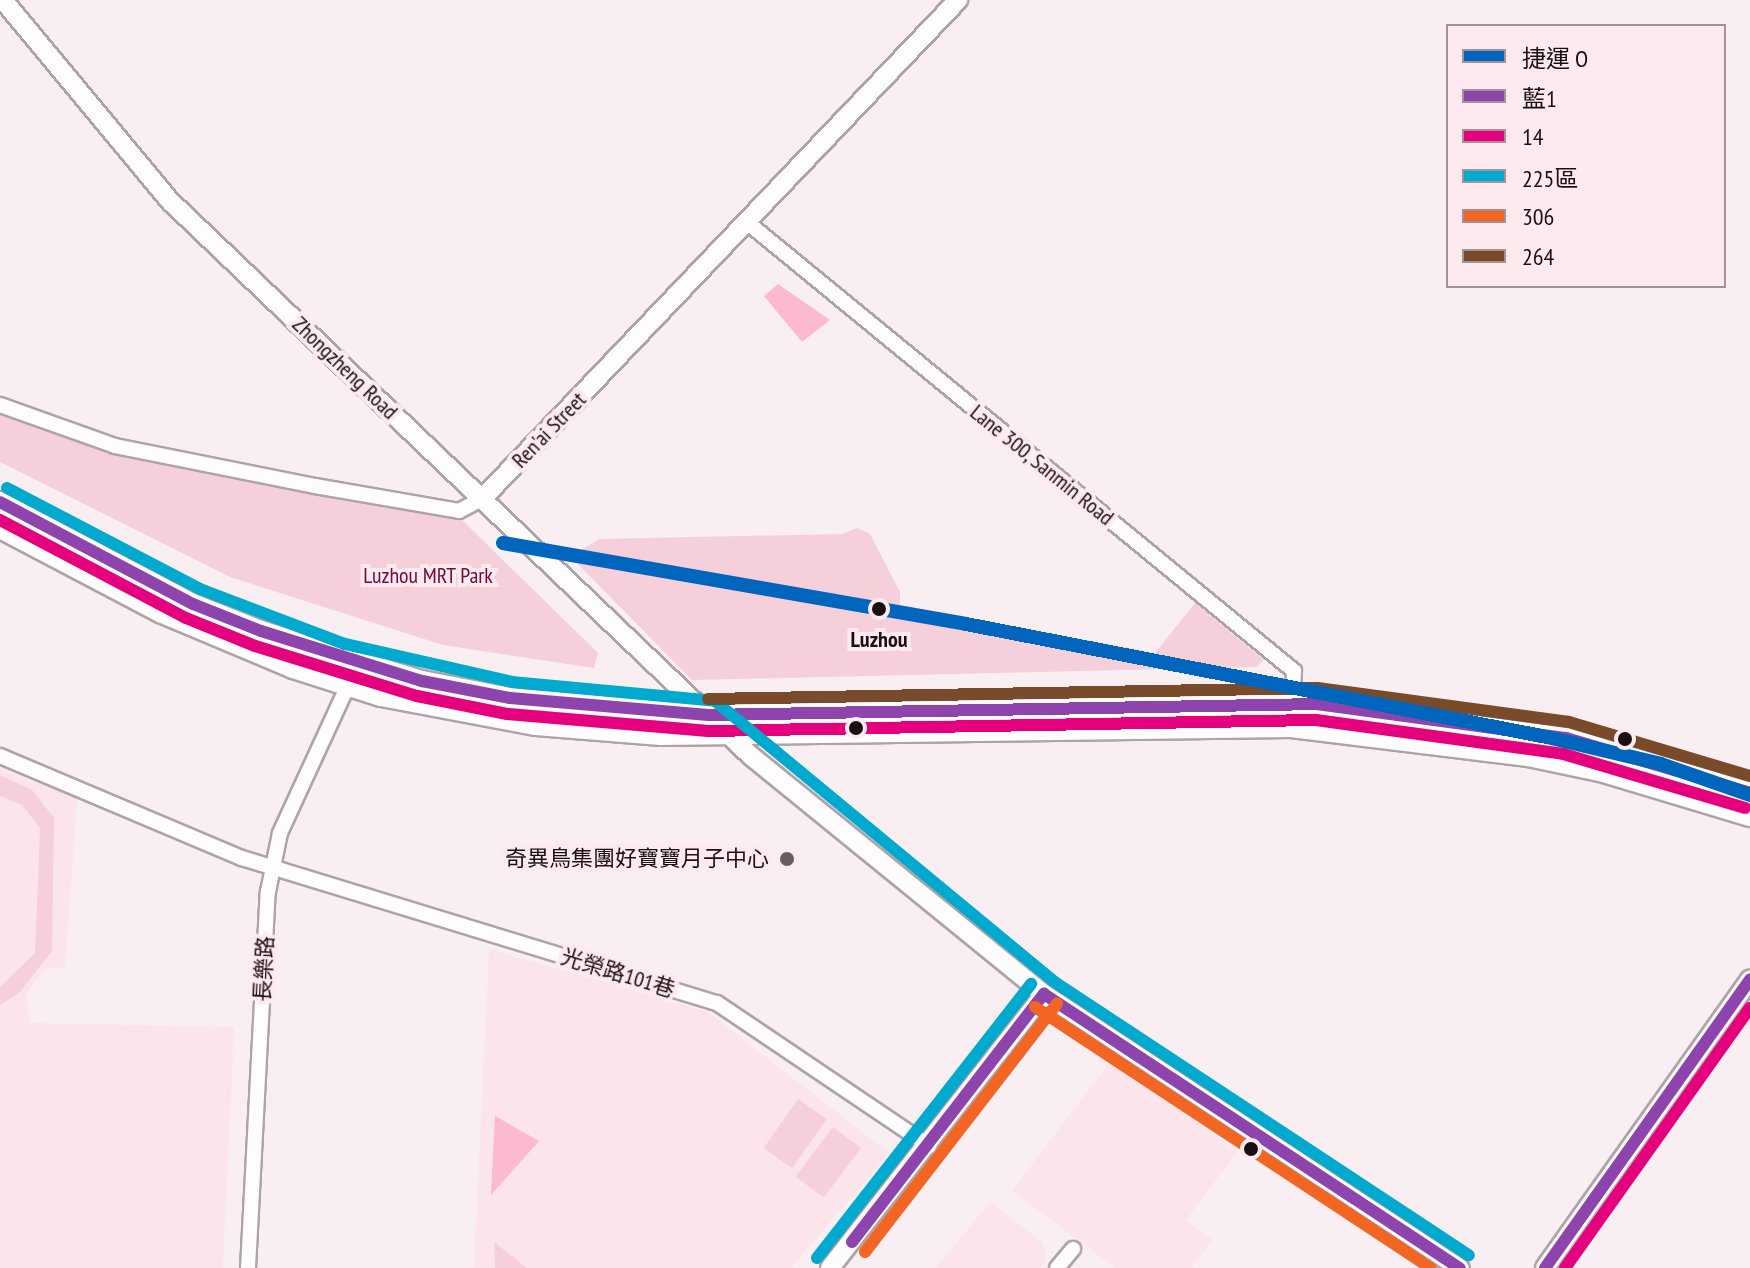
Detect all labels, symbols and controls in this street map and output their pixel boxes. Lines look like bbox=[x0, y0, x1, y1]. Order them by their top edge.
legend bbox=[1446, 24, 1726, 288]
text: 捷運 O bbox=[1522, 43, 1588, 74]
text: 藍1 bbox=[1522, 83, 1557, 114]
text: 14 bbox=[1522, 121, 1544, 152]
text: 225區 bbox=[1522, 163, 1578, 194]
text: 306 bbox=[1522, 201, 1554, 232]
text: 264 bbox=[1522, 241, 1554, 272]
street label: Zhongzheng Road bbox=[287, 311, 403, 425]
street label: Ren'ai Street bbox=[506, 387, 592, 473]
street label: Lane 300, Sanmin Road bbox=[964, 399, 1120, 531]
park label: Luzhou MRT Park bbox=[363, 563, 493, 589]
marker: Luzhou bbox=[865, 595, 893, 623]
place label: Luzhou bbox=[850, 627, 908, 653]
unlabelled marker bbox=[848, 720, 864, 736]
unlabelled marker bbox=[1617, 731, 1633, 747]
place label: 奇異鳥集團好寶寶月子中心 bbox=[505, 846, 769, 872]
marker: 奇異鳥集團好寶寶月子中心 bbox=[776, 848, 798, 870]
street label: 長樂路 bbox=[249, 935, 279, 1003]
street label: 光榮路101巷 bbox=[558, 943, 678, 1003]
unlabelled marker bbox=[1243, 1141, 1259, 1157]

